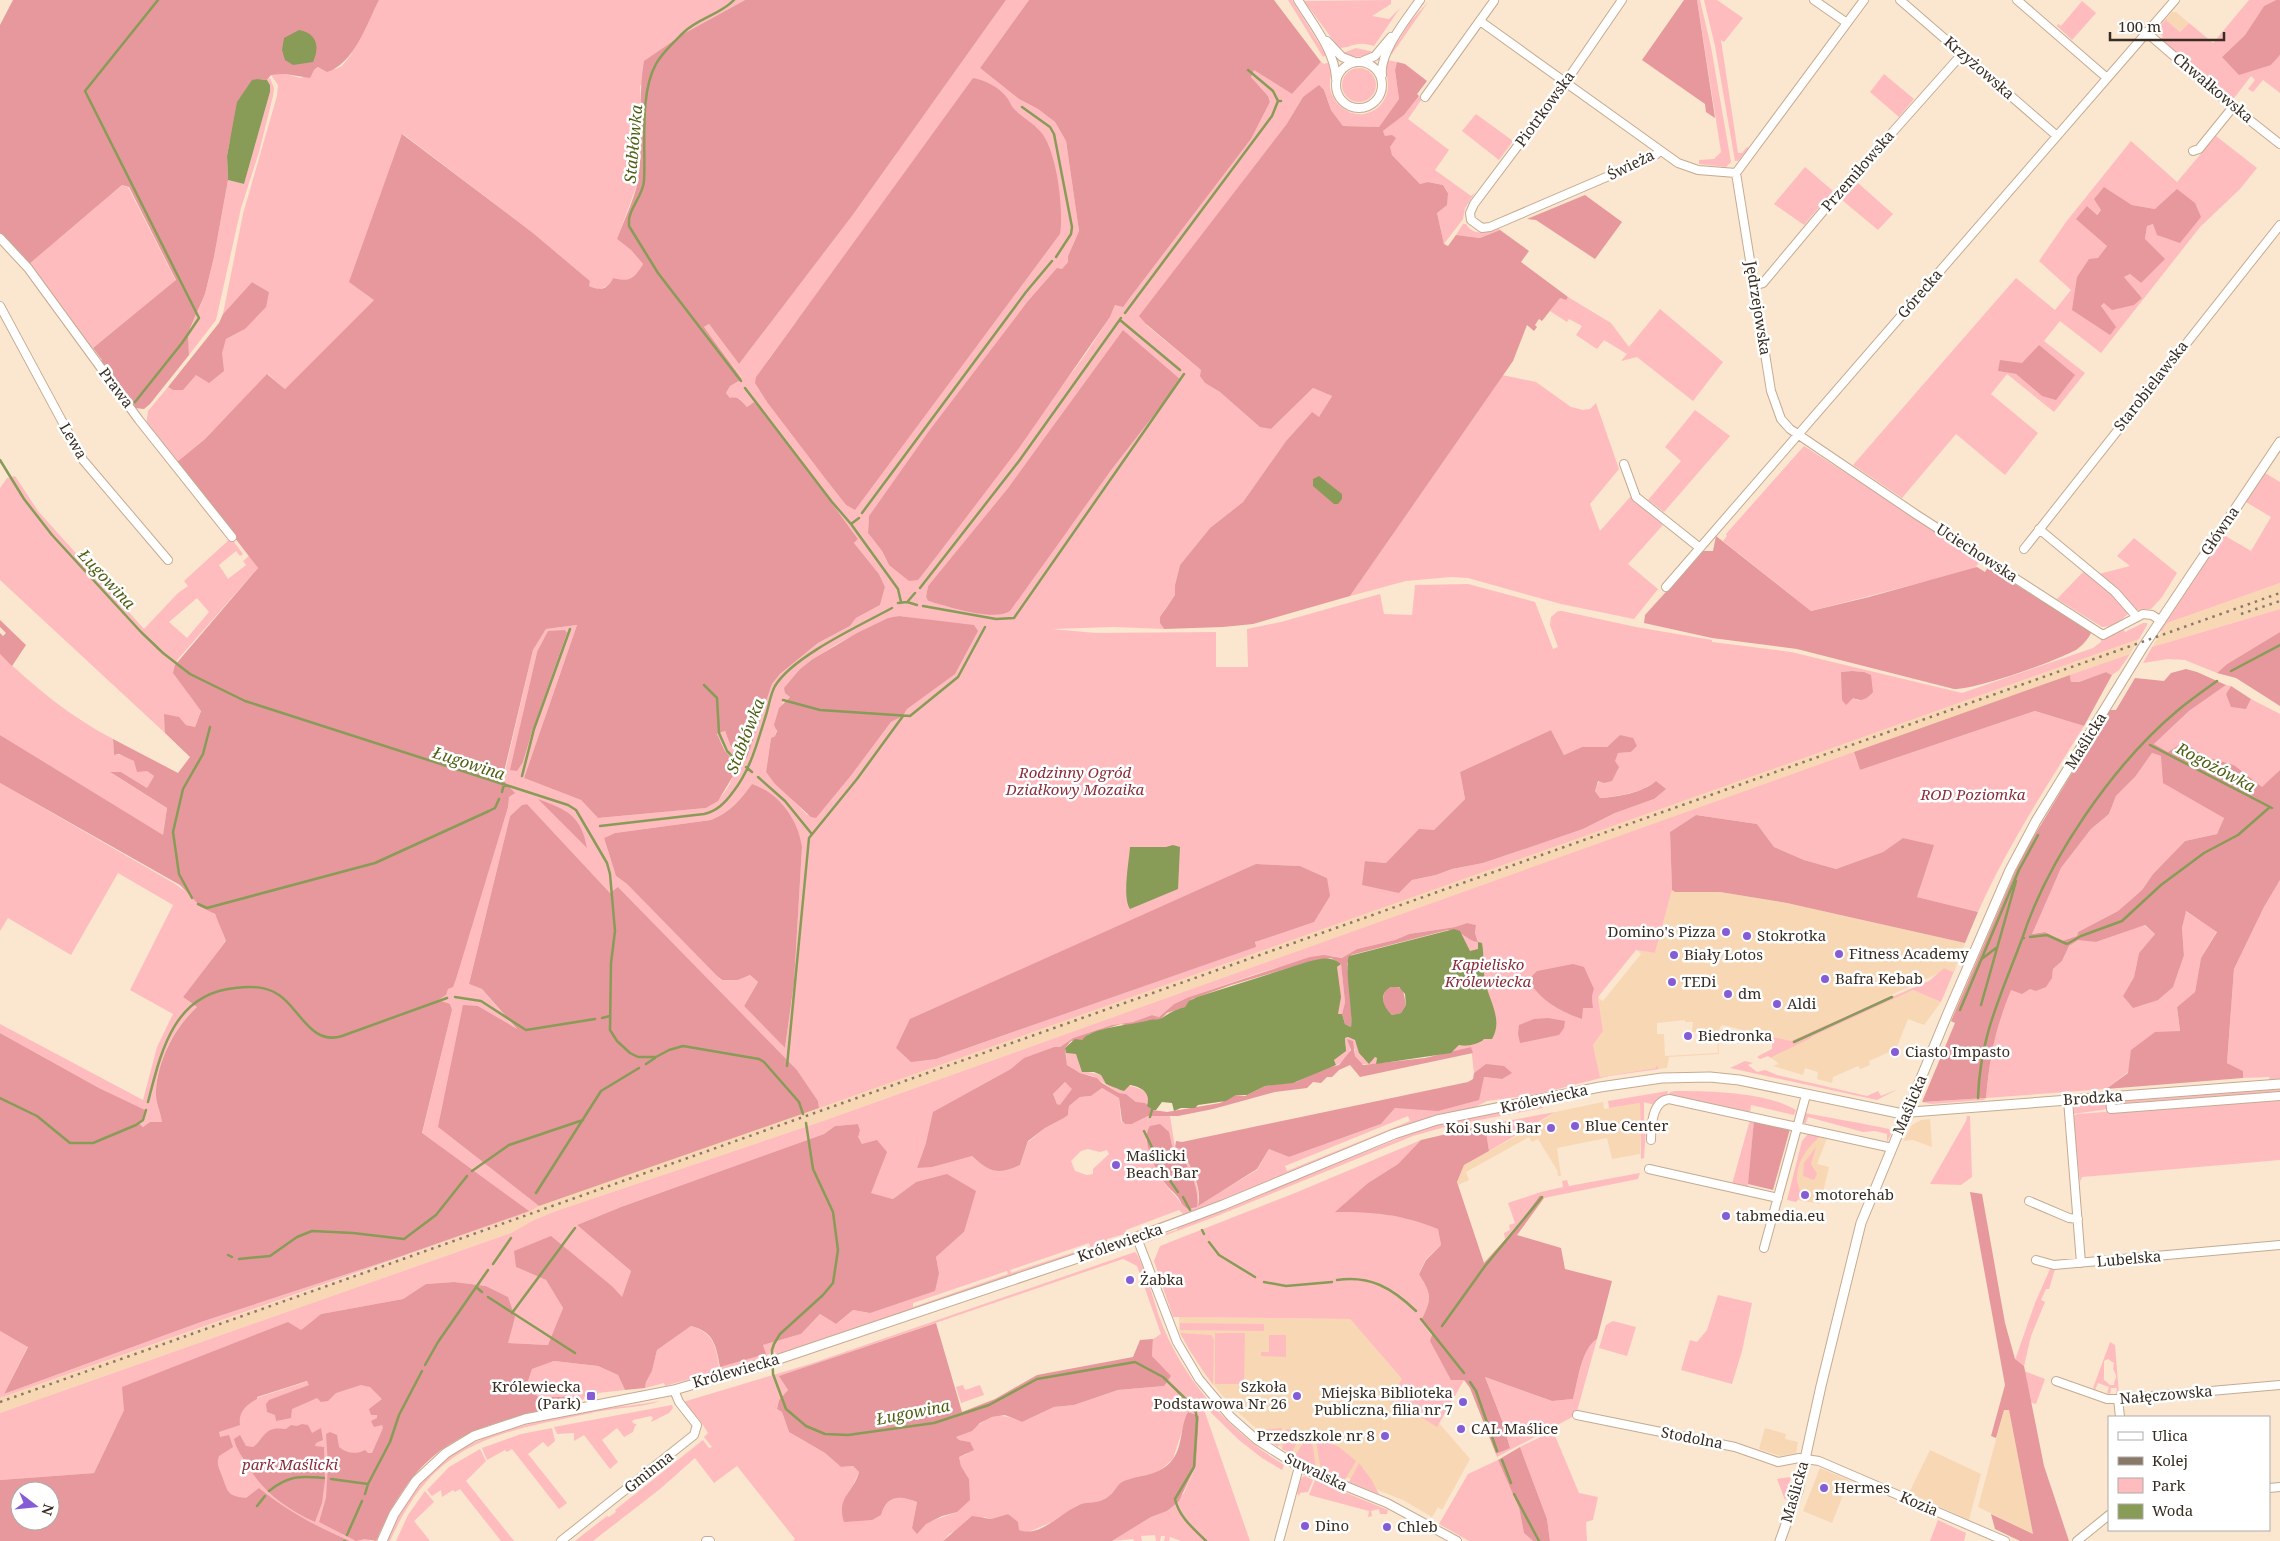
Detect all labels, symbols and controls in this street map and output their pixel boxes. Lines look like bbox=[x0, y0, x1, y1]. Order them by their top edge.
scale bar bbox=[2110, 10, 2224, 42]
text: 100 m bbox=[2118, 16, 2161, 36]
street label: Krzyżowska bbox=[1940, 31, 2019, 103]
street label: Chwałkowska bbox=[2169, 48, 2258, 127]
street label: Piotrkowska bbox=[1510, 67, 1578, 150]
water label: Stabłówka bbox=[619, 103, 647, 184]
street label: Przemiłowska bbox=[1816, 126, 1898, 215]
street label: Świeża bbox=[1604, 144, 1657, 184]
street label: Jędrzejowska bbox=[1741, 258, 1776, 357]
street label: Górecka bbox=[1892, 264, 1946, 322]
street label: Starobielawska bbox=[2109, 336, 2192, 435]
street label: Prawa bbox=[95, 363, 139, 412]
street label: Lewa bbox=[56, 419, 92, 462]
street label: Główna bbox=[2195, 502, 2243, 559]
street label: Uciechowska bbox=[1933, 518, 2022, 586]
water label: Ługowina bbox=[73, 544, 141, 614]
water label: Stabłówka bbox=[721, 695, 770, 777]
street label: Maślicka bbox=[2060, 708, 2110, 773]
water label: Rogożówka bbox=[2172, 736, 2260, 797]
water label: Ługowina bbox=[429, 741, 508, 785]
park label: Rodzinny Ogród Działkowy Mozaika bbox=[1005, 762, 1145, 799]
park label: ROD Poziomka bbox=[1920, 784, 2026, 804]
place label: Domino's Pizza bbox=[1608, 921, 1716, 941]
place label: Stokrotka bbox=[1757, 925, 1826, 945]
marker: Domino's Pizza bbox=[1720, 926, 1732, 938]
marker: Stokrotka bbox=[1741, 930, 1753, 942]
place label: Fitness Academy bbox=[1849, 943, 1969, 963]
place label: Biały Lotos bbox=[1684, 944, 1763, 964]
marker: Fitness Academy bbox=[1833, 948, 1845, 960]
marker: Biały Lotos bbox=[1668, 949, 1680, 961]
park label: Kąpielisko Królewiecka bbox=[1444, 954, 1532, 991]
place label: Bafra Kebab bbox=[1835, 968, 1923, 988]
place label: TEDi bbox=[1682, 971, 1716, 991]
marker: Bafra Kebab bbox=[1819, 973, 1831, 985]
marker: TEDi bbox=[1666, 976, 1678, 988]
place label: dm bbox=[1738, 983, 1761, 1003]
marker: dm bbox=[1722, 988, 1734, 1000]
place label: Aldi bbox=[1787, 993, 1816, 1013]
marker: Aldi bbox=[1771, 998, 1783, 1010]
place label: Biedronka bbox=[1698, 1025, 1772, 1045]
marker: Biedronka bbox=[1682, 1030, 1694, 1042]
place label: Ciasto Impasto bbox=[1905, 1041, 2010, 1061]
marker: Ciasto Impasto bbox=[1889, 1046, 1901, 1058]
street label: Maślicka bbox=[1887, 1072, 1931, 1138]
street label: Królewiecka bbox=[1498, 1079, 1590, 1117]
street label: Brodzka bbox=[2062, 1085, 2123, 1109]
place label: Blue Center bbox=[1585, 1115, 1668, 1135]
place label: Koi Sushi Bar bbox=[1445, 1117, 1541, 1137]
marker: Blue Center bbox=[1569, 1120, 1581, 1132]
marker: Koi Sushi Bar bbox=[1545, 1122, 1557, 1134]
place label: Maślicki Beach Bar bbox=[1126, 1145, 1198, 1182]
marker: Maślicki Beach Bar bbox=[1110, 1159, 1122, 1171]
place label: motorehab bbox=[1815, 1184, 1894, 1204]
marker: motorehab bbox=[1799, 1189, 1811, 1201]
place label: tabmedia.eu bbox=[1736, 1205, 1825, 1225]
marker: tabmedia.eu bbox=[1720, 1210, 1732, 1222]
street label: Królewiecka bbox=[1074, 1218, 1165, 1266]
street label: Lubelska bbox=[2096, 1245, 2162, 1271]
place label: Żabka bbox=[1140, 1269, 1184, 1289]
marker: Żabka bbox=[1124, 1274, 1136, 1286]
street label: Królewiecka bbox=[690, 1348, 781, 1392]
place label: Królewiecka (Park) bbox=[492, 1376, 581, 1413]
place label: Szkoła Podstawowa Nr 26 bbox=[1154, 1376, 1287, 1413]
street label: Nałęczowska bbox=[2119, 1380, 2213, 1408]
place label: Miejska Biblioteka Publiczna, filia nr 7 bbox=[1314, 1382, 1453, 1419]
marker: Królewiecka (Park) bbox=[585, 1390, 597, 1402]
marker: Szkoła Podstawowa Nr 26 bbox=[1291, 1390, 1303, 1402]
water label: Ługowina bbox=[873, 1394, 952, 1430]
marker: Miejska Biblioteka Publiczna, filia nr 7 bbox=[1457, 1396, 1469, 1408]
legend bbox=[2108, 1416, 2270, 1531]
place label: CAL Maślice bbox=[1471, 1418, 1558, 1438]
street label: Stodolna bbox=[1659, 1421, 1725, 1453]
marker: CAL Maślice bbox=[1455, 1423, 1467, 1435]
place label: Przedszkole nr 8 bbox=[1257, 1425, 1375, 1445]
text: Ulica bbox=[2152, 1425, 2188, 1445]
marker: Przedszkole nr 8 bbox=[1379, 1430, 1391, 1442]
street label: Gminna bbox=[620, 1446, 677, 1497]
street label: Suwalska bbox=[1282, 1447, 1351, 1495]
text: Kolej bbox=[2152, 1450, 2188, 1470]
park label: park Maślicki bbox=[241, 1454, 338, 1474]
street label: Maślicka bbox=[1776, 1459, 1812, 1525]
text: Park bbox=[2152, 1475, 2186, 1495]
place label: Hermes bbox=[1834, 1477, 1890, 1497]
north arrow bbox=[10, 1481, 60, 1531]
marker: Hermes bbox=[1818, 1482, 1830, 1494]
street label: Kozia bbox=[1897, 1486, 1942, 1520]
text: Woda bbox=[2152, 1500, 2193, 1520]
text: N bbox=[37, 1502, 59, 1518]
place label: Dino bbox=[1315, 1515, 1349, 1535]
place label: Chleb bbox=[1397, 1516, 1438, 1536]
marker: Dino bbox=[1299, 1520, 1311, 1532]
marker: Chleb bbox=[1381, 1521, 1393, 1533]

